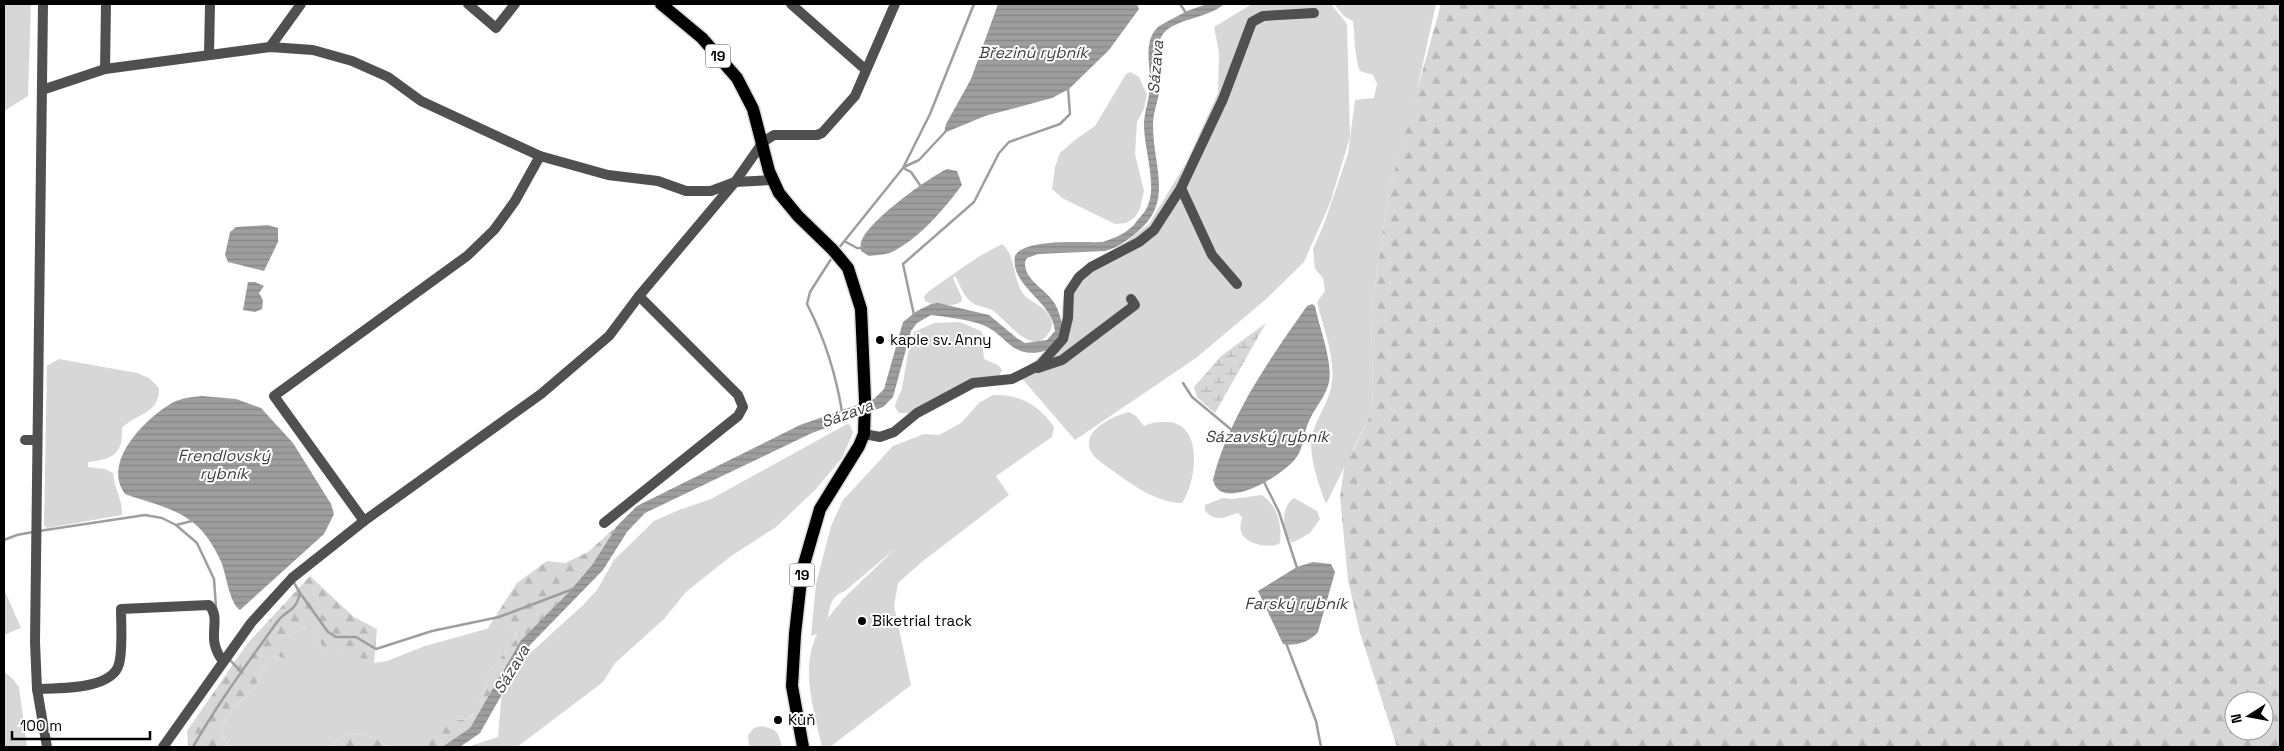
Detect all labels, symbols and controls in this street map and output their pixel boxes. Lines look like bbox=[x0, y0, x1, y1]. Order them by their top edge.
water label: Sázava bbox=[1143, 39, 1168, 95]
water label: Březinů rybník bbox=[978, 42, 1090, 63]
road number: 19 bbox=[706, 44, 730, 68]
place label: kaple sv. Anny bbox=[890, 330, 992, 349]
marker: kaple sv. Anny bbox=[874, 334, 886, 346]
water label: Sázava bbox=[818, 394, 877, 433]
water label: Sázavský rybník bbox=[1205, 426, 1331, 447]
water label: Frendlovský rybník bbox=[178, 445, 272, 484]
road number: 19 bbox=[790, 564, 814, 586]
water label: Farský rybník bbox=[1244, 593, 1350, 614]
place label: Biketrial track bbox=[872, 611, 972, 630]
marker: Biketrial track bbox=[856, 615, 868, 627]
water label: Sázava bbox=[489, 640, 535, 698]
north arrow bbox=[2224, 691, 2274, 741]
scale bar bbox=[12, 708, 150, 740]
place label: Kůň bbox=[788, 710, 815, 729]
text: N bbox=[2227, 712, 2246, 725]
marker: Kůň bbox=[772, 714, 784, 726]
text: 100 m bbox=[20, 716, 62, 735]

